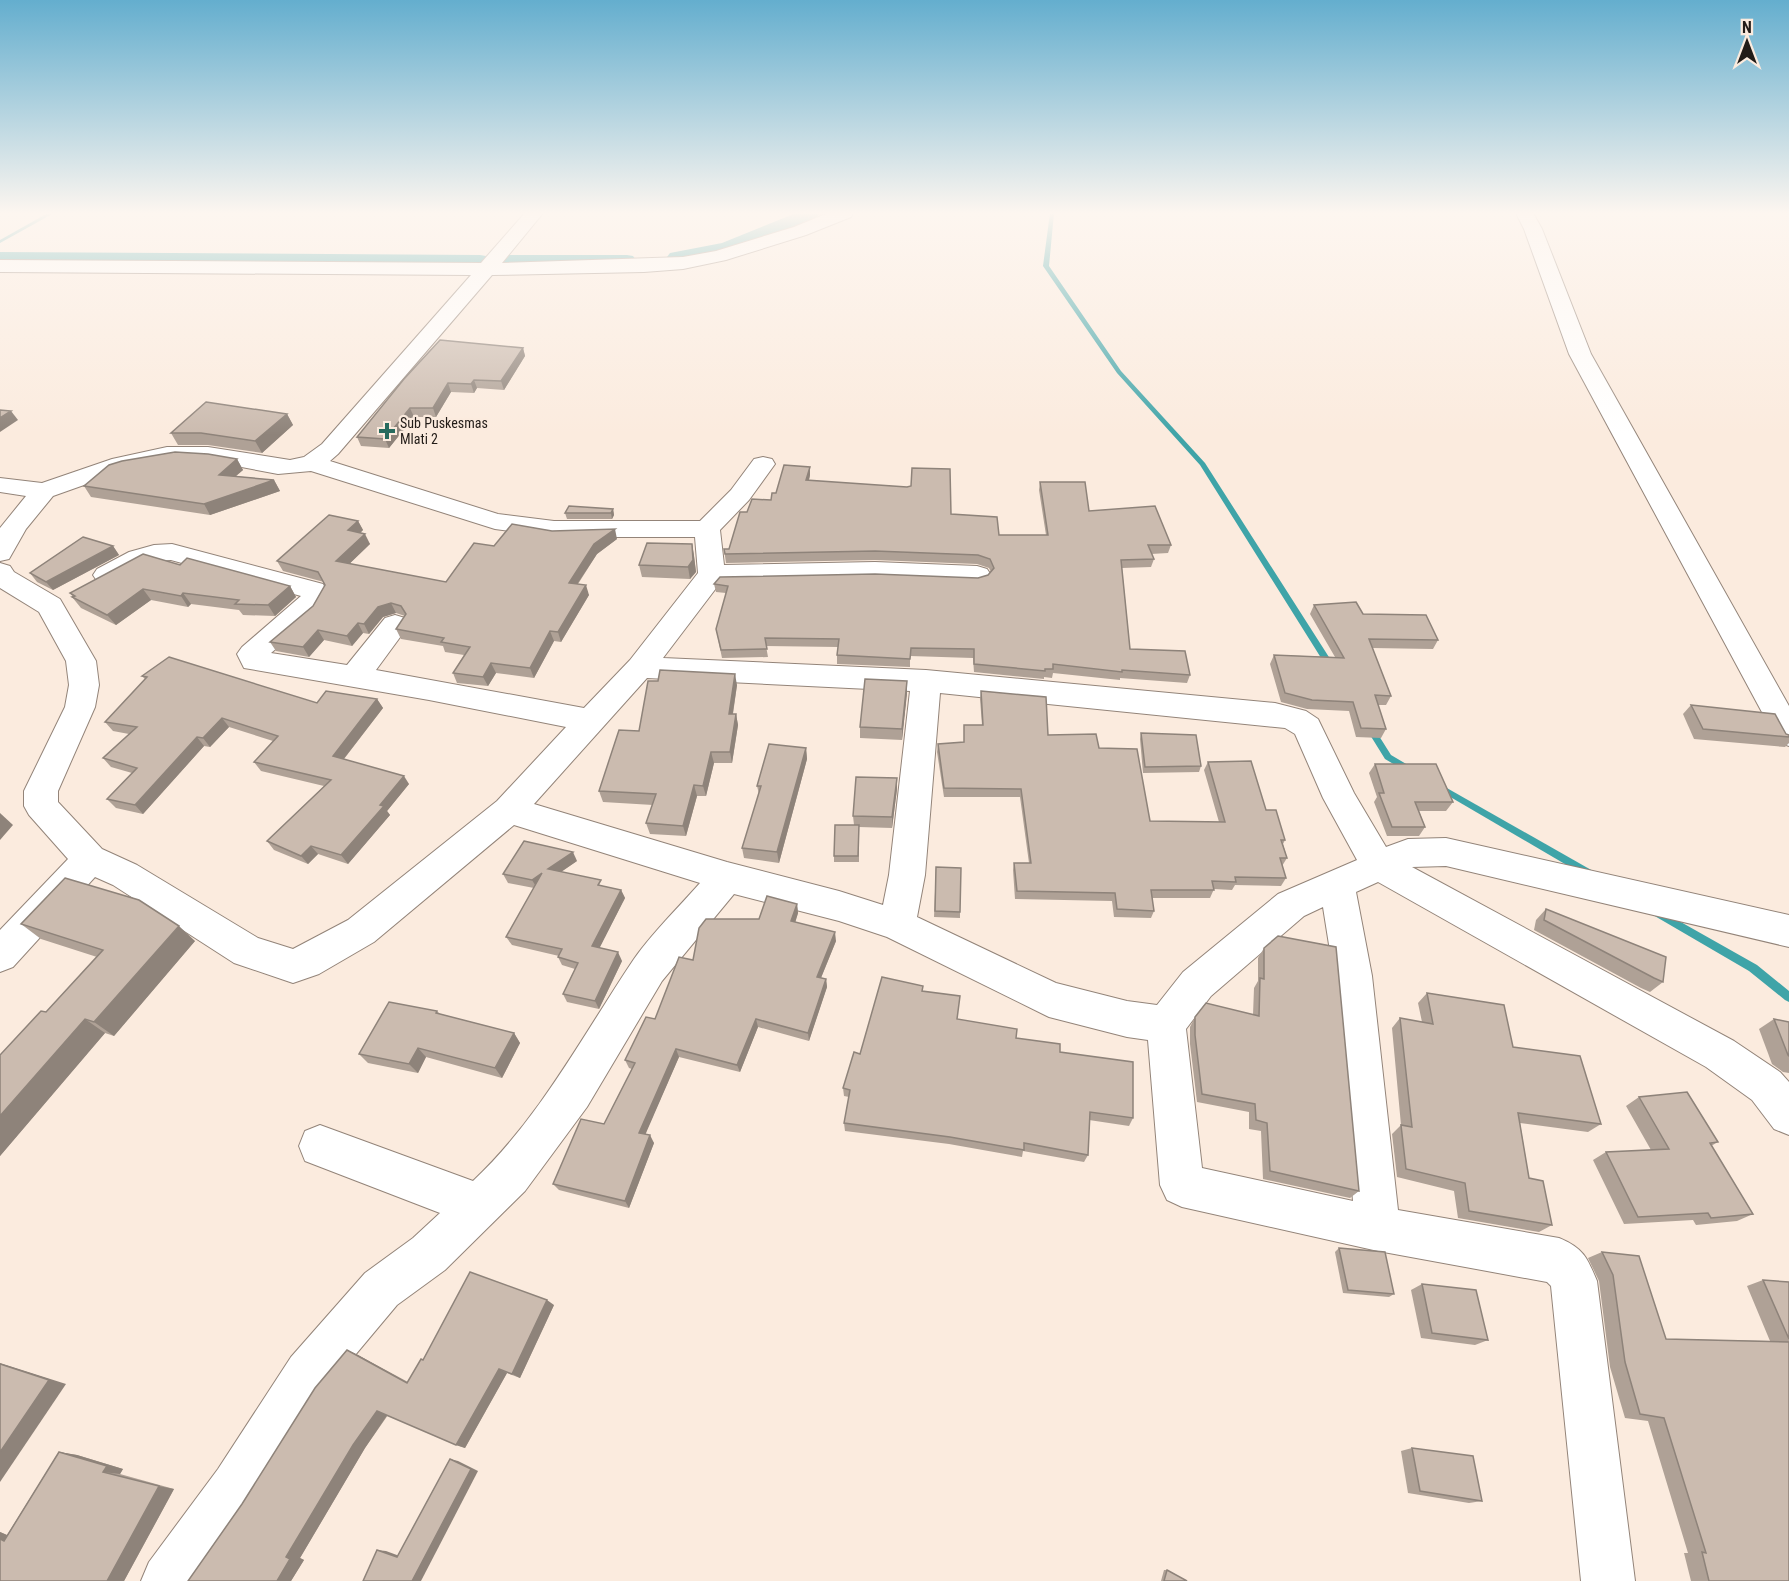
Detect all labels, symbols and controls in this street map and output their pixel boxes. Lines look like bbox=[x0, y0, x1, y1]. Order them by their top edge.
north arrow bbox=[1717, 12, 1777, 72]
text: N bbox=[1742, 18, 1752, 37]
place label: Sub Puskesmas Mlati 2 bbox=[400, 415, 488, 447]
marker: Sub Puskesmas Mlati 2 bbox=[378, 422, 396, 440]

